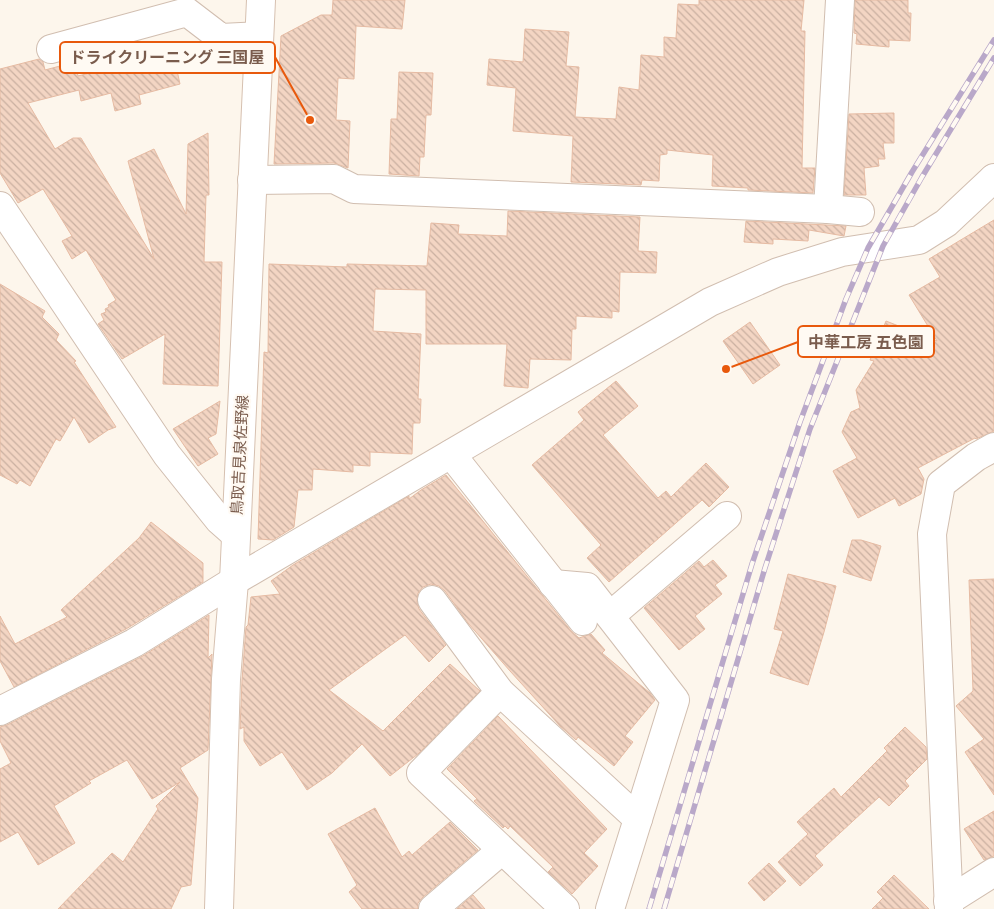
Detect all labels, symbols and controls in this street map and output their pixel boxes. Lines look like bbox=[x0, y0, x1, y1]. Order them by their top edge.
callout: ドライクリーニング 三国屋 bbox=[60, 42, 275, 73]
text: ドライクリーニング 三国屋 bbox=[69, 46, 265, 69]
callout: 中華工房 五色園 bbox=[798, 326, 934, 357]
text: 中華工房 五色園 bbox=[808, 331, 924, 354]
street label: 鳥取吉見泉佐野線 bbox=[226, 394, 253, 515]

